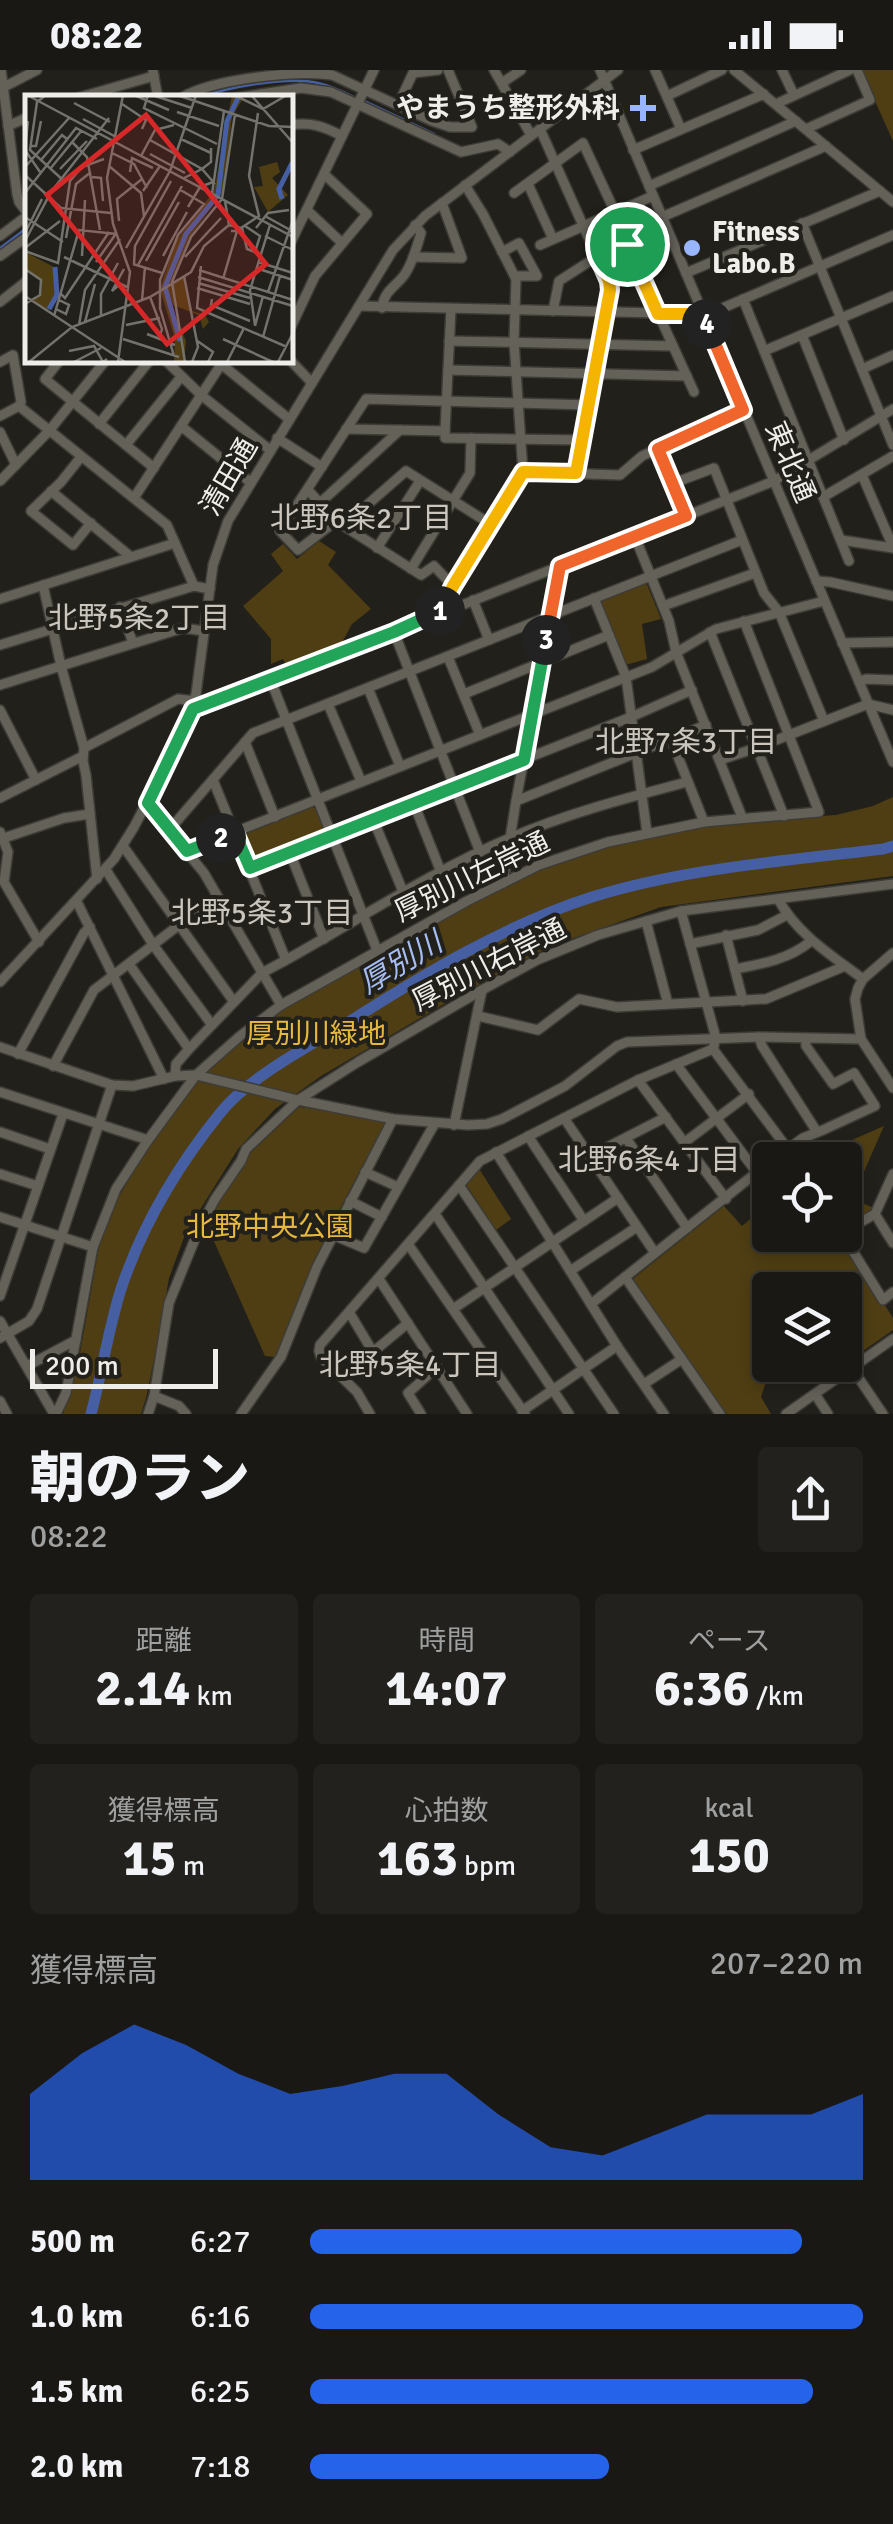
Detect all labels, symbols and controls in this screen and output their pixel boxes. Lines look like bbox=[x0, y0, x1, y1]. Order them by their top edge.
text: 08:22 bbox=[50, 12, 143, 59]
place label: やまうち整形外科 bbox=[396, 91, 620, 125]
inset map bbox=[25, 95, 292, 362]
marker: やまうち整形外科 bbox=[630, 95, 656, 121]
pin bbox=[585, 202, 670, 287]
place label: Fitness Labo.B bbox=[712, 215, 800, 281]
icon: arrive bbox=[600, 217, 655, 272]
marker: Fitness Labo.B bbox=[681, 237, 703, 259]
pin: 4 bbox=[682, 299, 732, 349]
text: 4 bbox=[699, 307, 715, 341]
street label: 東北通 bbox=[758, 417, 822, 507]
street label: 清田通 bbox=[193, 432, 265, 522]
district label: 北野6条2丁目 bbox=[270, 500, 452, 537]
pin: 1 bbox=[415, 586, 465, 636]
text: 1 bbox=[432, 594, 448, 628]
district label: 北野5条2丁目 bbox=[48, 600, 230, 637]
pin: 3 bbox=[521, 615, 571, 665]
text: 3 bbox=[538, 623, 554, 657]
district label: 北野7条3丁目 bbox=[595, 724, 777, 761]
pin: 2 bbox=[196, 813, 246, 863]
text: 2 bbox=[213, 821, 229, 855]
street label: 厚別川左岸通 bbox=[389, 825, 555, 929]
district label: 北野5条3丁目 bbox=[171, 895, 353, 932]
street label: 厚別川右岸通 bbox=[406, 912, 572, 1018]
water label: 厚別川 bbox=[353, 922, 452, 1002]
park label: 厚別川緑地 bbox=[246, 1017, 386, 1051]
district label: 北野6条4丁目 bbox=[558, 1142, 740, 1179]
map controls bbox=[752, 1142, 862, 1382]
button: locate bbox=[752, 1142, 862, 1252]
park label: 北野中央公園 bbox=[186, 1210, 354, 1244]
button: layers bbox=[752, 1272, 862, 1382]
scale bar bbox=[30, 1344, 218, 1388]
district label: 北野5条4丁目 bbox=[319, 1347, 501, 1384]
text: 200 m bbox=[45, 1349, 119, 1383]
text: 朝のラン bbox=[30, 1445, 250, 1513]
button: share bbox=[758, 1447, 863, 1552]
text: 08:22 bbox=[30, 1517, 108, 1556]
text: 距離 bbox=[136, 1624, 192, 1658]
text: 時間 bbox=[418, 1624, 475, 1658]
text: ペース bbox=[688, 1624, 770, 1658]
text: 2.14 bbox=[95, 1658, 190, 1720]
text: 14:07 bbox=[385, 1658, 508, 1720]
text: 6:36 bbox=[654, 1658, 750, 1720]
text: km bbox=[190, 1679, 233, 1713]
text: /km bbox=[750, 1679, 804, 1713]
text: kcal bbox=[705, 1791, 754, 1825]
text: 獲得標高 bbox=[108, 1794, 220, 1828]
text: 心拍数 bbox=[404, 1794, 489, 1828]
text: 150 bbox=[689, 1825, 770, 1887]
text: 15 bbox=[123, 1828, 177, 1890]
text: 163 bbox=[377, 1828, 458, 1890]
text: m bbox=[177, 1849, 205, 1883]
text: bpm bbox=[458, 1849, 516, 1883]
text: 207–220 m bbox=[710, 1944, 863, 1983]
text: 獲得標高 bbox=[30, 1951, 158, 1990]
text: 500 m bbox=[30, 2222, 115, 2261]
text: 6:27 bbox=[190, 2222, 250, 2261]
text: 1.0 km bbox=[30, 2297, 123, 2336]
text: 6:16 bbox=[190, 2297, 250, 2336]
text: 1.5 km bbox=[30, 2372, 123, 2411]
text: 6:25 bbox=[190, 2372, 250, 2411]
text: 2.0 km bbox=[30, 2447, 123, 2486]
text: 7:18 bbox=[190, 2447, 250, 2486]

